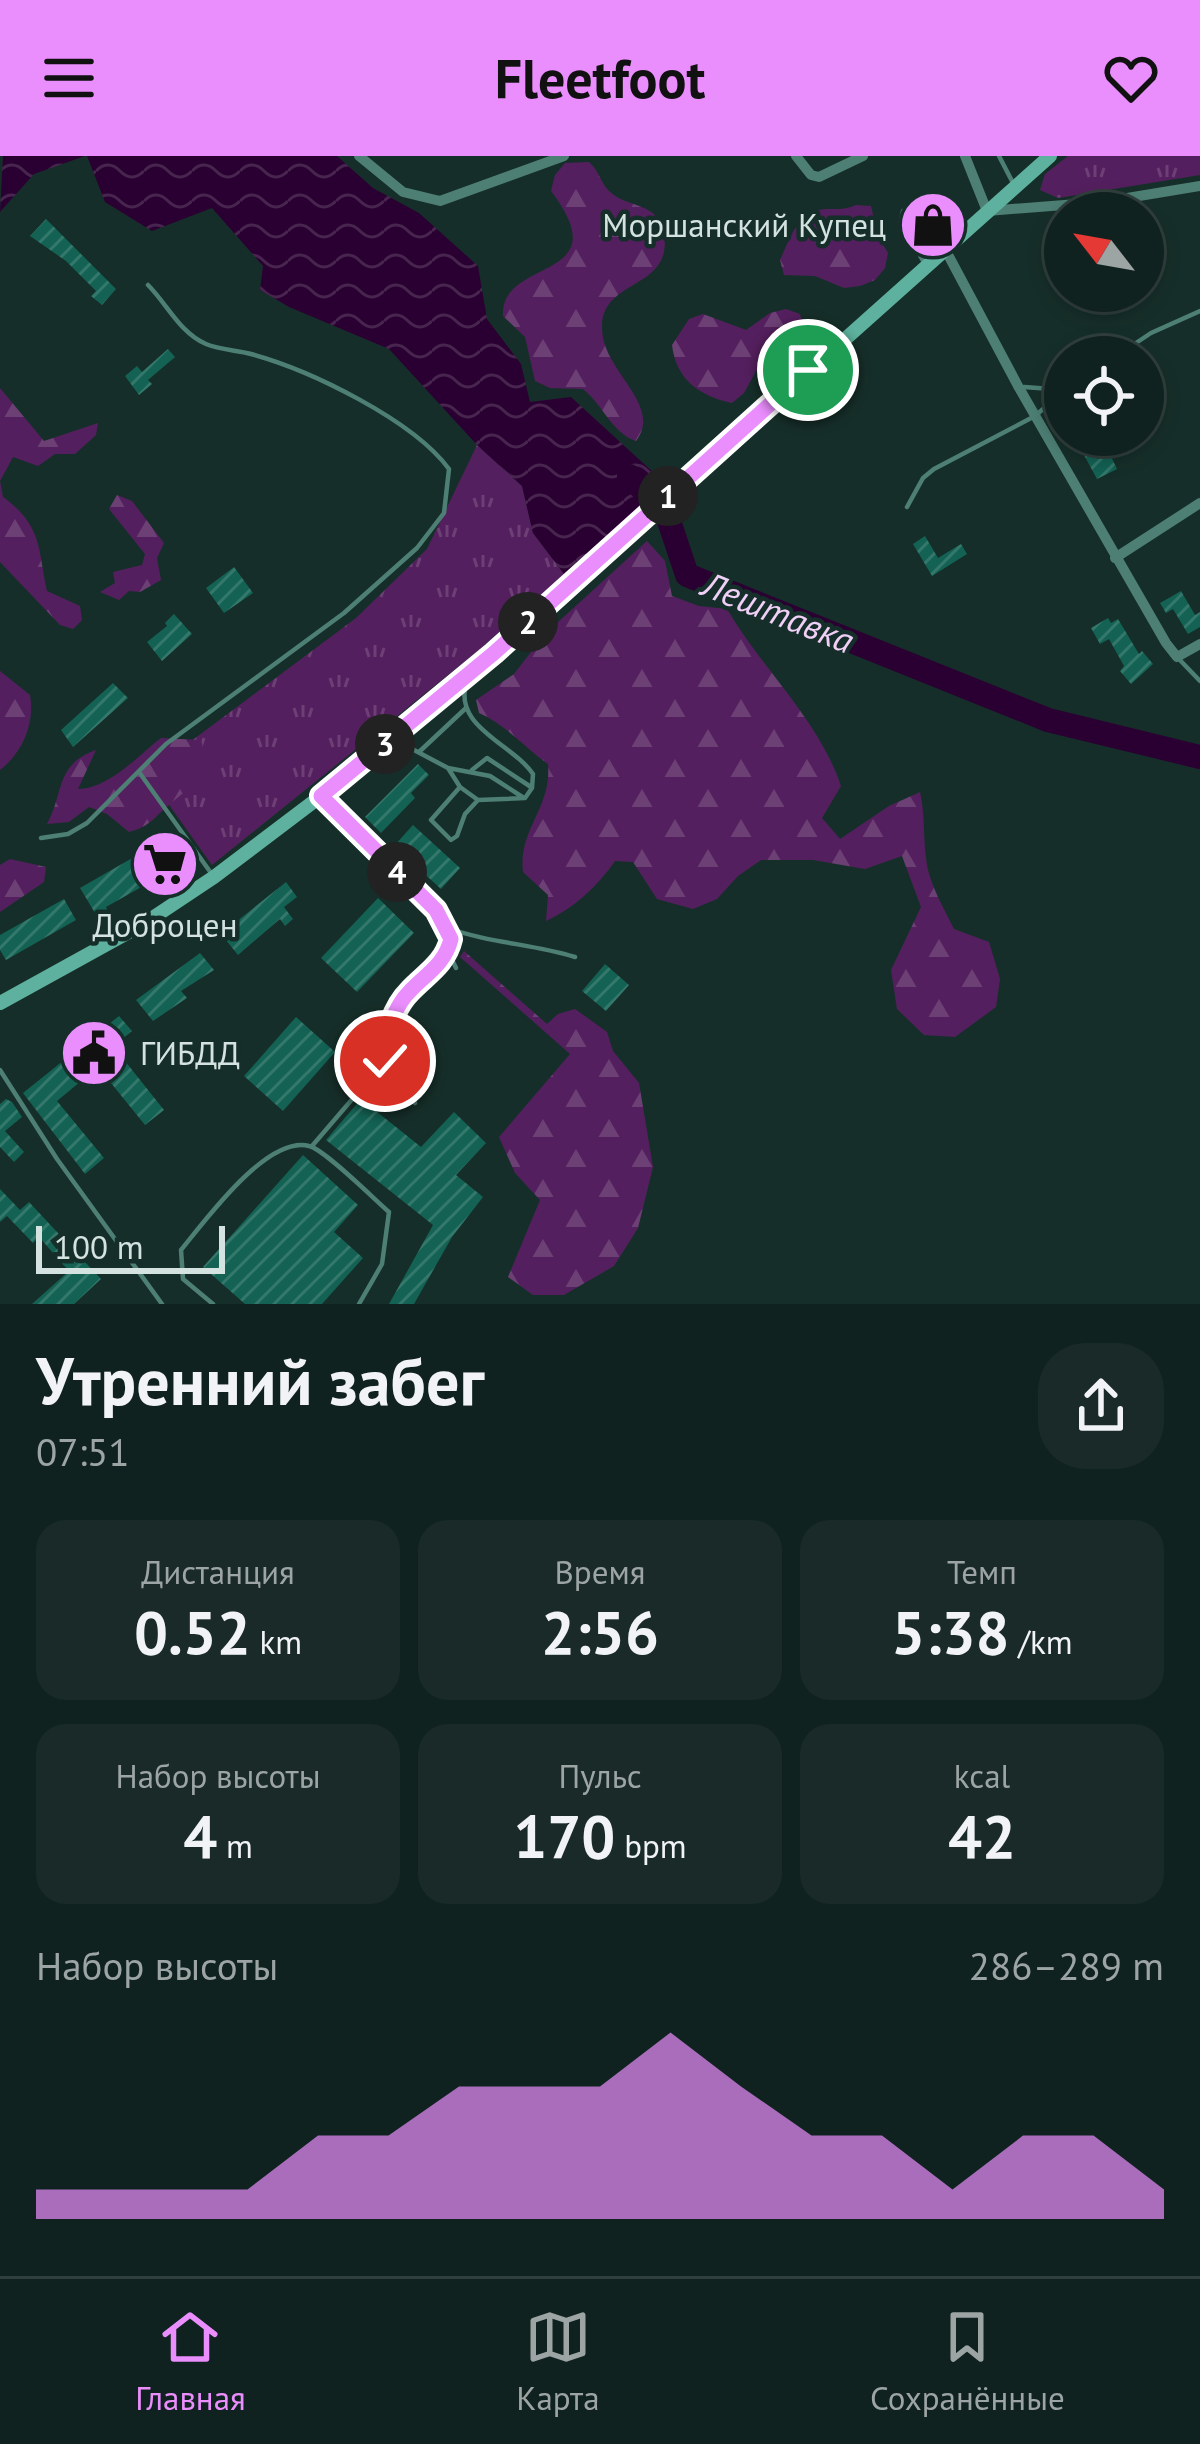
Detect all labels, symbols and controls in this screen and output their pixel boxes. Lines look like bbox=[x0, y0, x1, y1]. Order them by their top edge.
text: Fleetfoot bbox=[495, 43, 705, 113]
icon: menu bbox=[36, 45, 102, 111]
icon: heart bbox=[1098, 45, 1164, 111]
shop icon: Моршанский Купец bbox=[898, 190, 968, 260]
north arrow bbox=[1044, 192, 1164, 312]
map controls bbox=[1044, 192, 1164, 456]
place label: Моршанский Купец bbox=[602, 203, 886, 246]
pin bbox=[757, 319, 859, 421]
button: locate bbox=[1044, 336, 1164, 456]
icon: arrive bbox=[775, 337, 841, 403]
pin: 1 bbox=[638, 466, 698, 526]
text: 1 bbox=[659, 474, 677, 517]
water label: Лештавка bbox=[694, 559, 861, 663]
pin: 2 bbox=[498, 592, 558, 652]
text: 2 bbox=[519, 600, 537, 643]
pin: 3 bbox=[355, 714, 415, 774]
text: 3 bbox=[376, 722, 394, 765]
supermarket icon: Доброцен bbox=[130, 829, 200, 899]
pin: 4 bbox=[367, 842, 427, 902]
text: 4 bbox=[388, 850, 406, 893]
place label: Доброцен bbox=[93, 903, 237, 946]
pin bbox=[334, 1010, 436, 1112]
public building icon: ГИБДД bbox=[59, 1018, 129, 1088]
icon: check bbox=[352, 1028, 418, 1094]
place label: ГИБДД bbox=[140, 1031, 240, 1074]
scale bar bbox=[36, 1220, 225, 1273]
text: 100 m bbox=[54, 1225, 144, 1268]
text: Утренний забег bbox=[36, 1338, 484, 1423]
button: share bbox=[1038, 1343, 1164, 1469]
text: 07:51 bbox=[36, 1426, 130, 1477]
text: Дистанция bbox=[141, 1550, 295, 1593]
text: Время bbox=[555, 1550, 645, 1593]
text: Темп bbox=[947, 1550, 1017, 1593]
text: 0.52 bbox=[134, 1593, 251, 1671]
text: 2:56 bbox=[541, 1593, 659, 1671]
text: 5:38 bbox=[891, 1593, 1010, 1671]
text: km bbox=[251, 1620, 302, 1663]
text: /km bbox=[1010, 1620, 1073, 1663]
text: Набор высоты bbox=[115, 1754, 321, 1797]
text: Пульс bbox=[558, 1754, 642, 1797]
text: kcal bbox=[954, 1754, 1010, 1797]
text: 4 bbox=[183, 1797, 217, 1875]
text: 170 bbox=[513, 1797, 615, 1875]
text: 42 bbox=[948, 1797, 1016, 1875]
text: m bbox=[217, 1824, 253, 1867]
text: bpm bbox=[615, 1824, 687, 1867]
text: Набор высоты bbox=[36, 1940, 278, 1991]
text: 286–289 m bbox=[969, 1940, 1164, 1991]
tab: Главная bbox=[135, 2304, 246, 2419]
tab: Карта bbox=[516, 2304, 600, 2419]
tab: Сохранённые bbox=[870, 2304, 1065, 2419]

